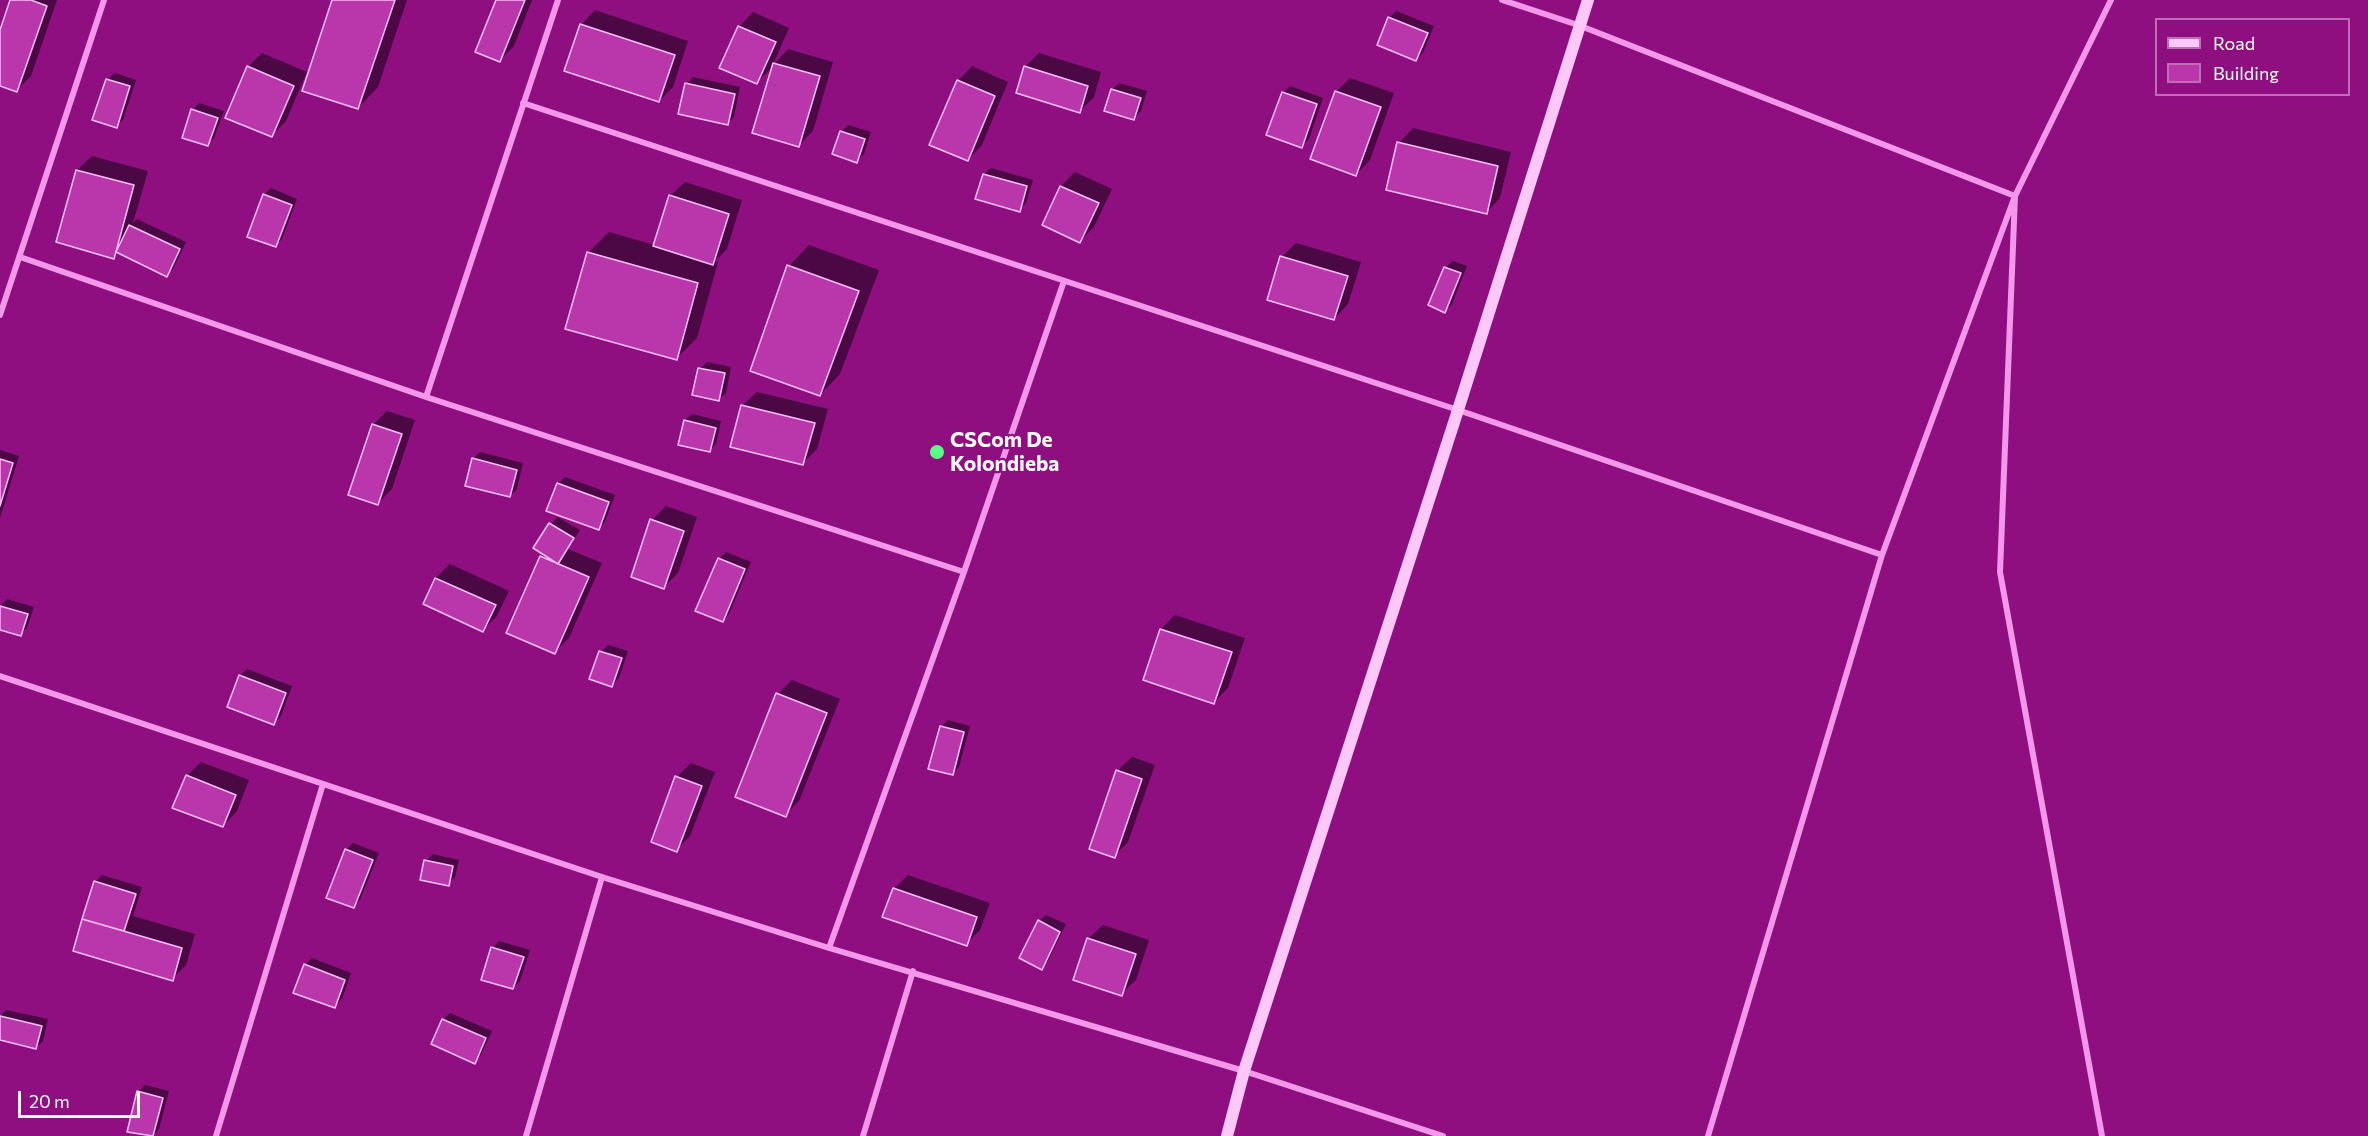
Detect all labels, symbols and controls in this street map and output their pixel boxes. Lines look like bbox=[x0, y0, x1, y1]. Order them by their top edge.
legend bbox=[2155, 18, 2350, 96]
text: Road bbox=[2213, 32, 2255, 54]
text: Building bbox=[2213, 62, 2279, 84]
place label: CSCom De Kolondieba bbox=[950, 427, 1059, 477]
marker: CSCom De Kolondieba bbox=[928, 443, 946, 461]
scale bar bbox=[21, 1079, 142, 1117]
text: 20 m bbox=[29, 1090, 70, 1112]

